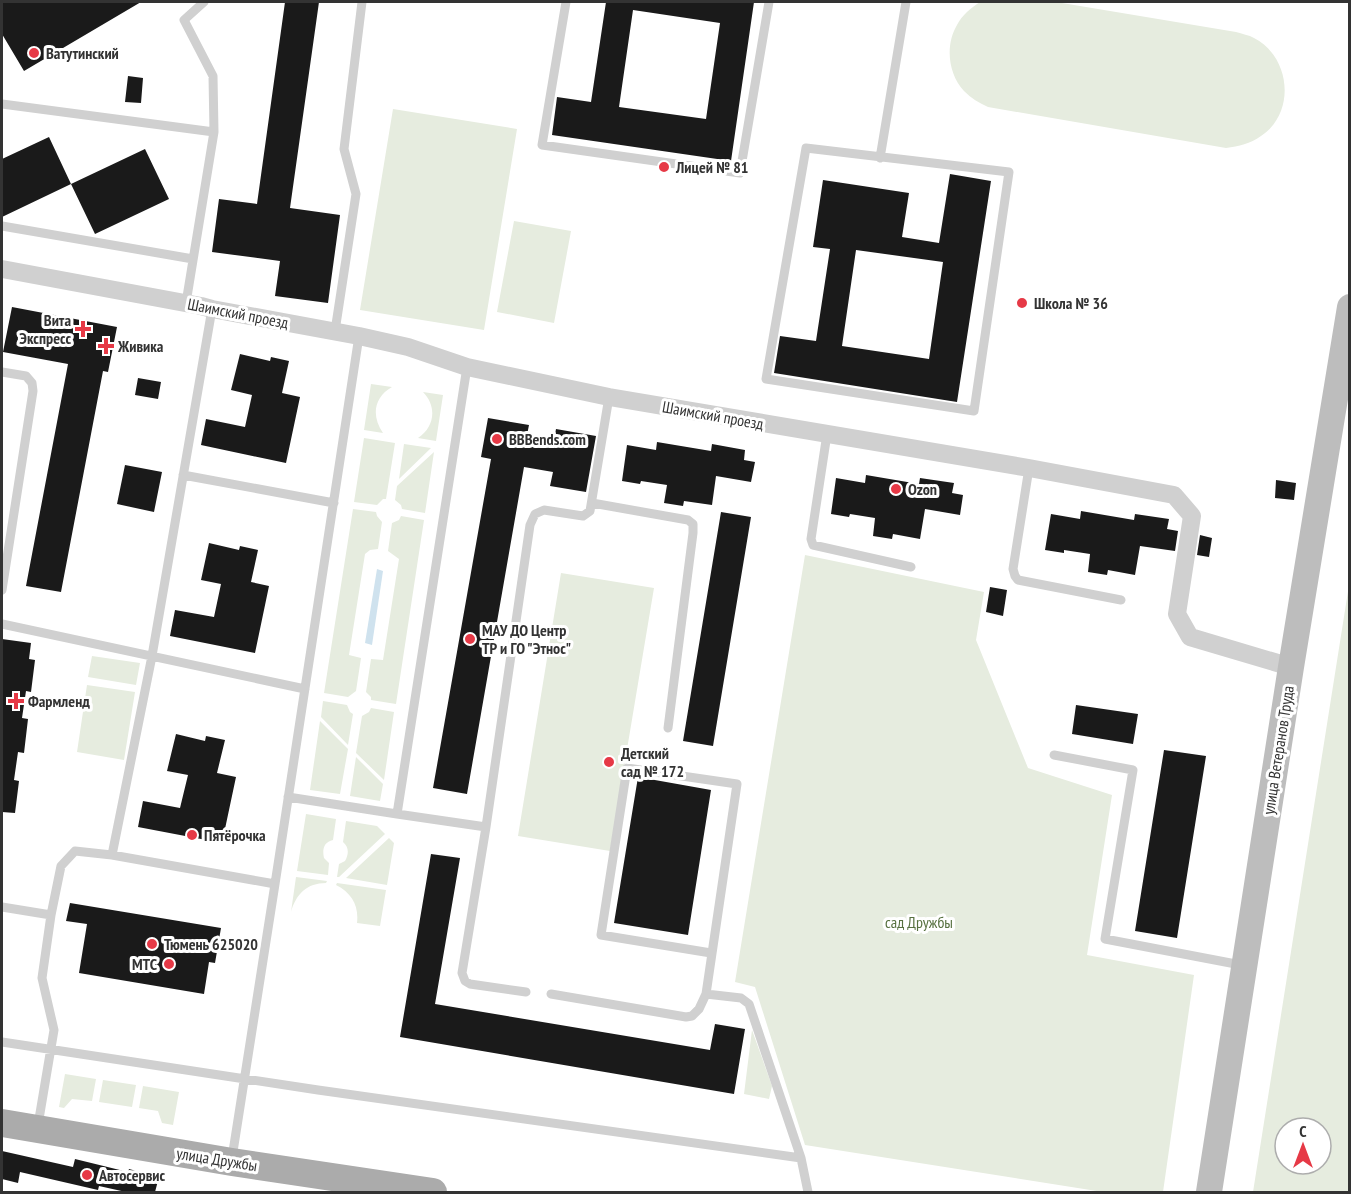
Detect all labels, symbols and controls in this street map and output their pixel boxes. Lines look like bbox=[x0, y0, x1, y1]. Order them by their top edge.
place label: Ватутинский bbox=[46, 43, 119, 63]
marker: Ватутинский bbox=[27, 46, 41, 60]
place label: Лицей № 81 bbox=[675, 157, 749, 177]
marker: Лицей № 81 bbox=[657, 160, 671, 174]
street label: Шаимский проезд bbox=[186, 293, 290, 333]
place label: Школа № 36 bbox=[1034, 293, 1108, 313]
marker: Школа № 36 bbox=[1015, 296, 1029, 310]
place label: Вита Экспресс bbox=[19, 310, 71, 348]
marker: Вита Экспресс bbox=[76, 322, 90, 336]
place label: Живика bbox=[117, 336, 164, 356]
marker: Живика bbox=[99, 339, 113, 353]
street label: Шаимский проезд bbox=[661, 396, 765, 434]
place label: BBBends.com bbox=[509, 429, 586, 449]
marker: BBBends.com bbox=[490, 432, 504, 446]
place label: Ozon bbox=[908, 479, 937, 499]
marker: Ozon bbox=[889, 482, 903, 496]
place label: МАУ ДО Центр ТР и ГО "Этнос" bbox=[482, 620, 571, 658]
marker: МАУ ДО Центр ТР и ГО "Этнос" bbox=[463, 632, 477, 646]
street label: улица Ветеранов Труда bbox=[1258, 684, 1298, 816]
place label: Фармленд bbox=[28, 691, 90, 711]
marker: Фармленд bbox=[9, 694, 23, 708]
place label: Детский сад № 172 bbox=[621, 743, 684, 781]
marker: Детский сад № 172 bbox=[602, 755, 616, 769]
place label: Пятёрочка bbox=[204, 825, 266, 845]
marker: Пятёрочка bbox=[185, 828, 199, 842]
park label: сад Дружбы bbox=[885, 912, 953, 932]
place label: Тюмень 625020 bbox=[164, 934, 258, 954]
marker: Тюмень 625020 bbox=[145, 937, 159, 951]
place label: МТС bbox=[132, 954, 158, 974]
marker: МТС bbox=[162, 957, 176, 971]
north arrow bbox=[1273, 1116, 1333, 1176]
text: С bbox=[1299, 1121, 1307, 1141]
street label: улица Дружбы bbox=[175, 1143, 259, 1175]
place label: Автосервис bbox=[98, 1165, 166, 1185]
marker: Автосервис bbox=[80, 1168, 94, 1182]

